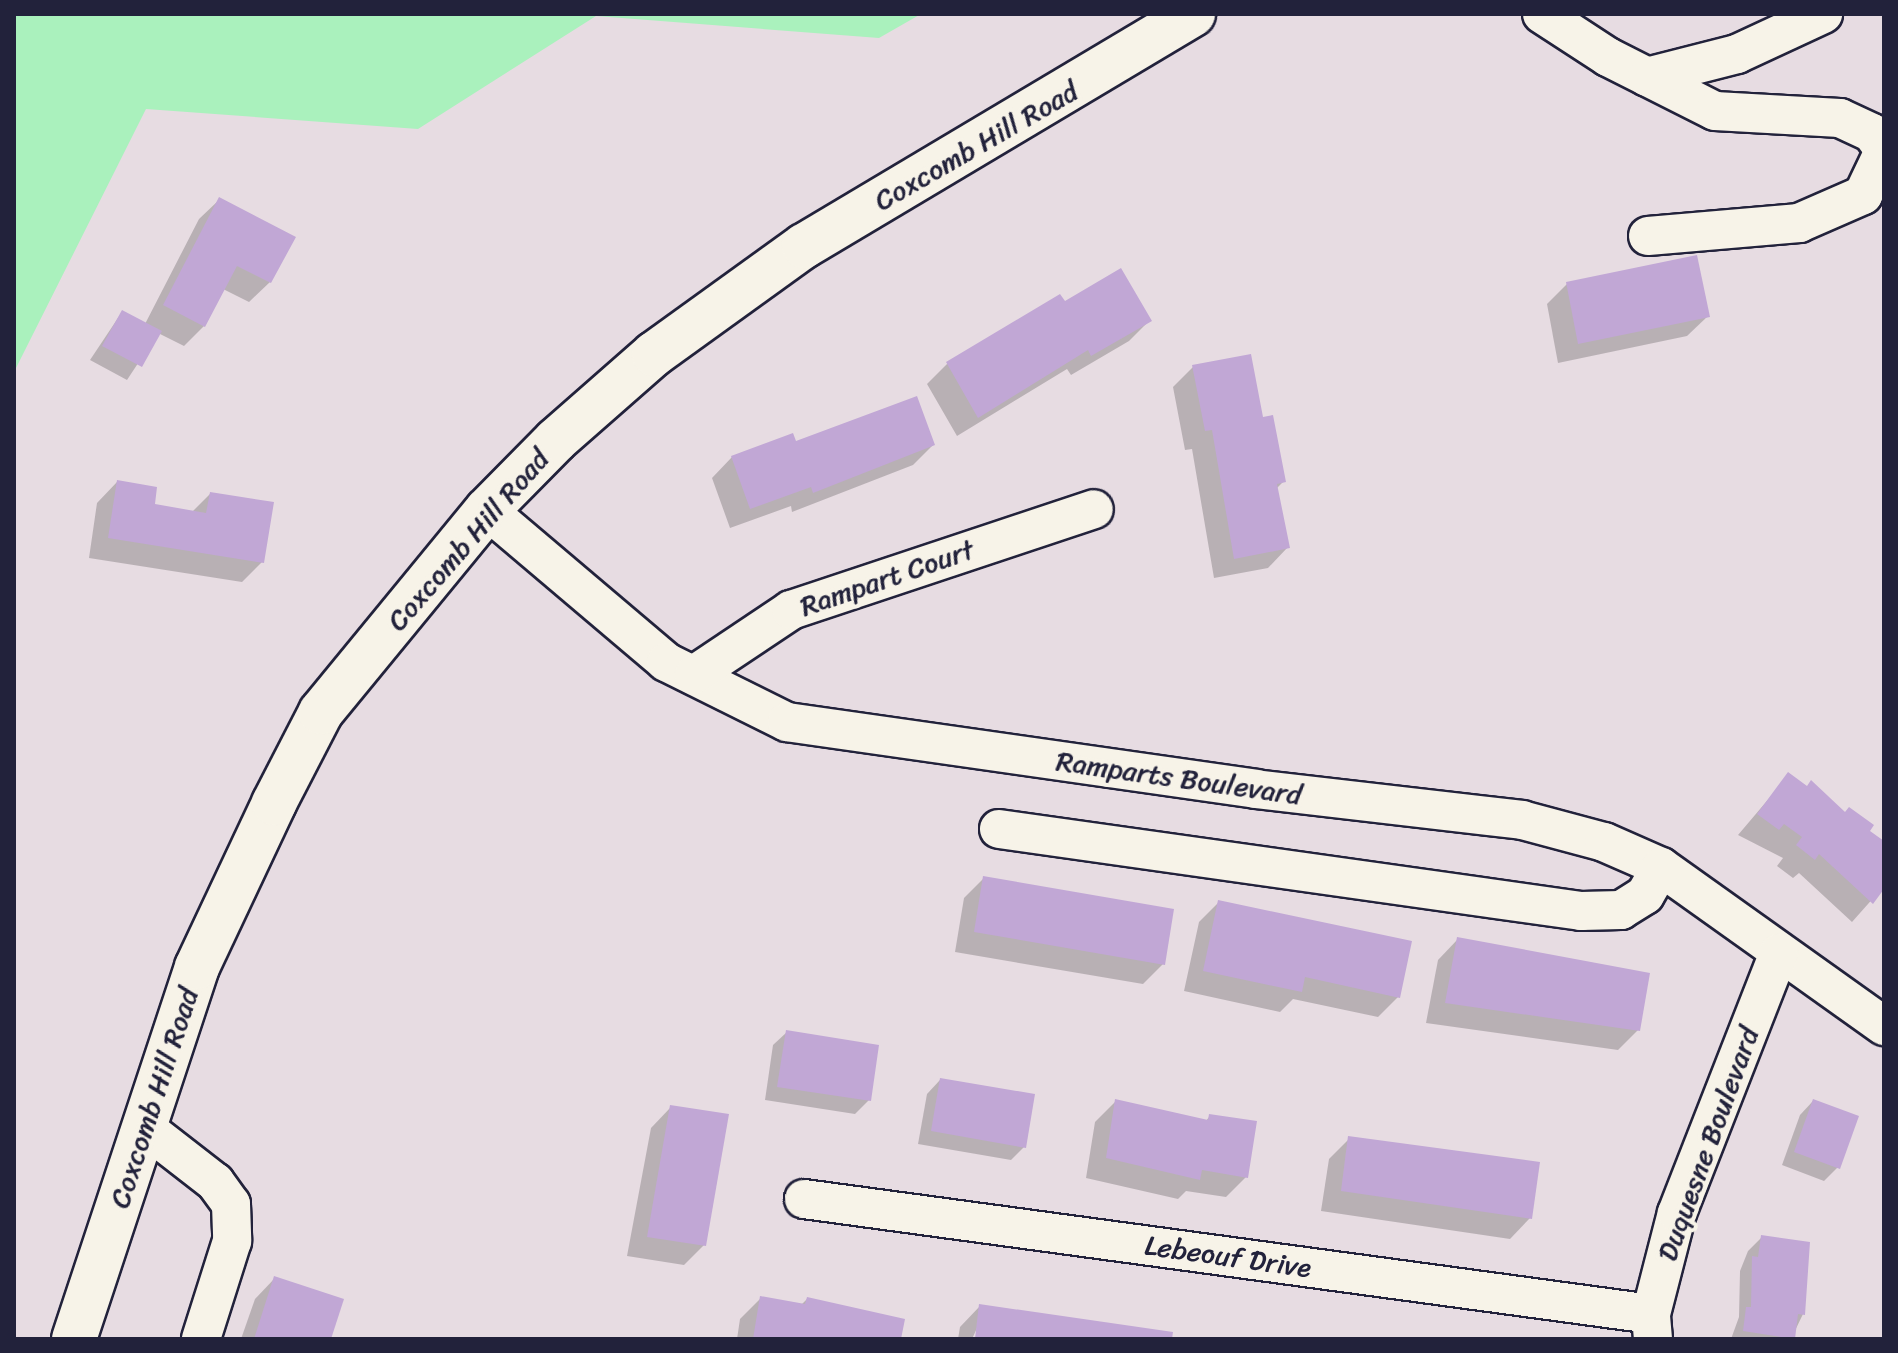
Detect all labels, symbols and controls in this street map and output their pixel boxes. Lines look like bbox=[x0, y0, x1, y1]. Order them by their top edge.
street label: Coxcomb Hill Road bbox=[868, 74, 1084, 218]
street label: Coxcomb Hill Road bbox=[380, 442, 556, 638]
street label: Rampart Court bbox=[795, 532, 979, 624]
street label: Ramparts Boulevard bbox=[1054, 744, 1304, 812]
street label: Coxcomb Hill Road bbox=[103, 984, 205, 1212]
street label: Duquesne Boulevard bbox=[1650, 1023, 1766, 1265]
street label: Lebeouf Drive bbox=[1142, 1229, 1314, 1285]

